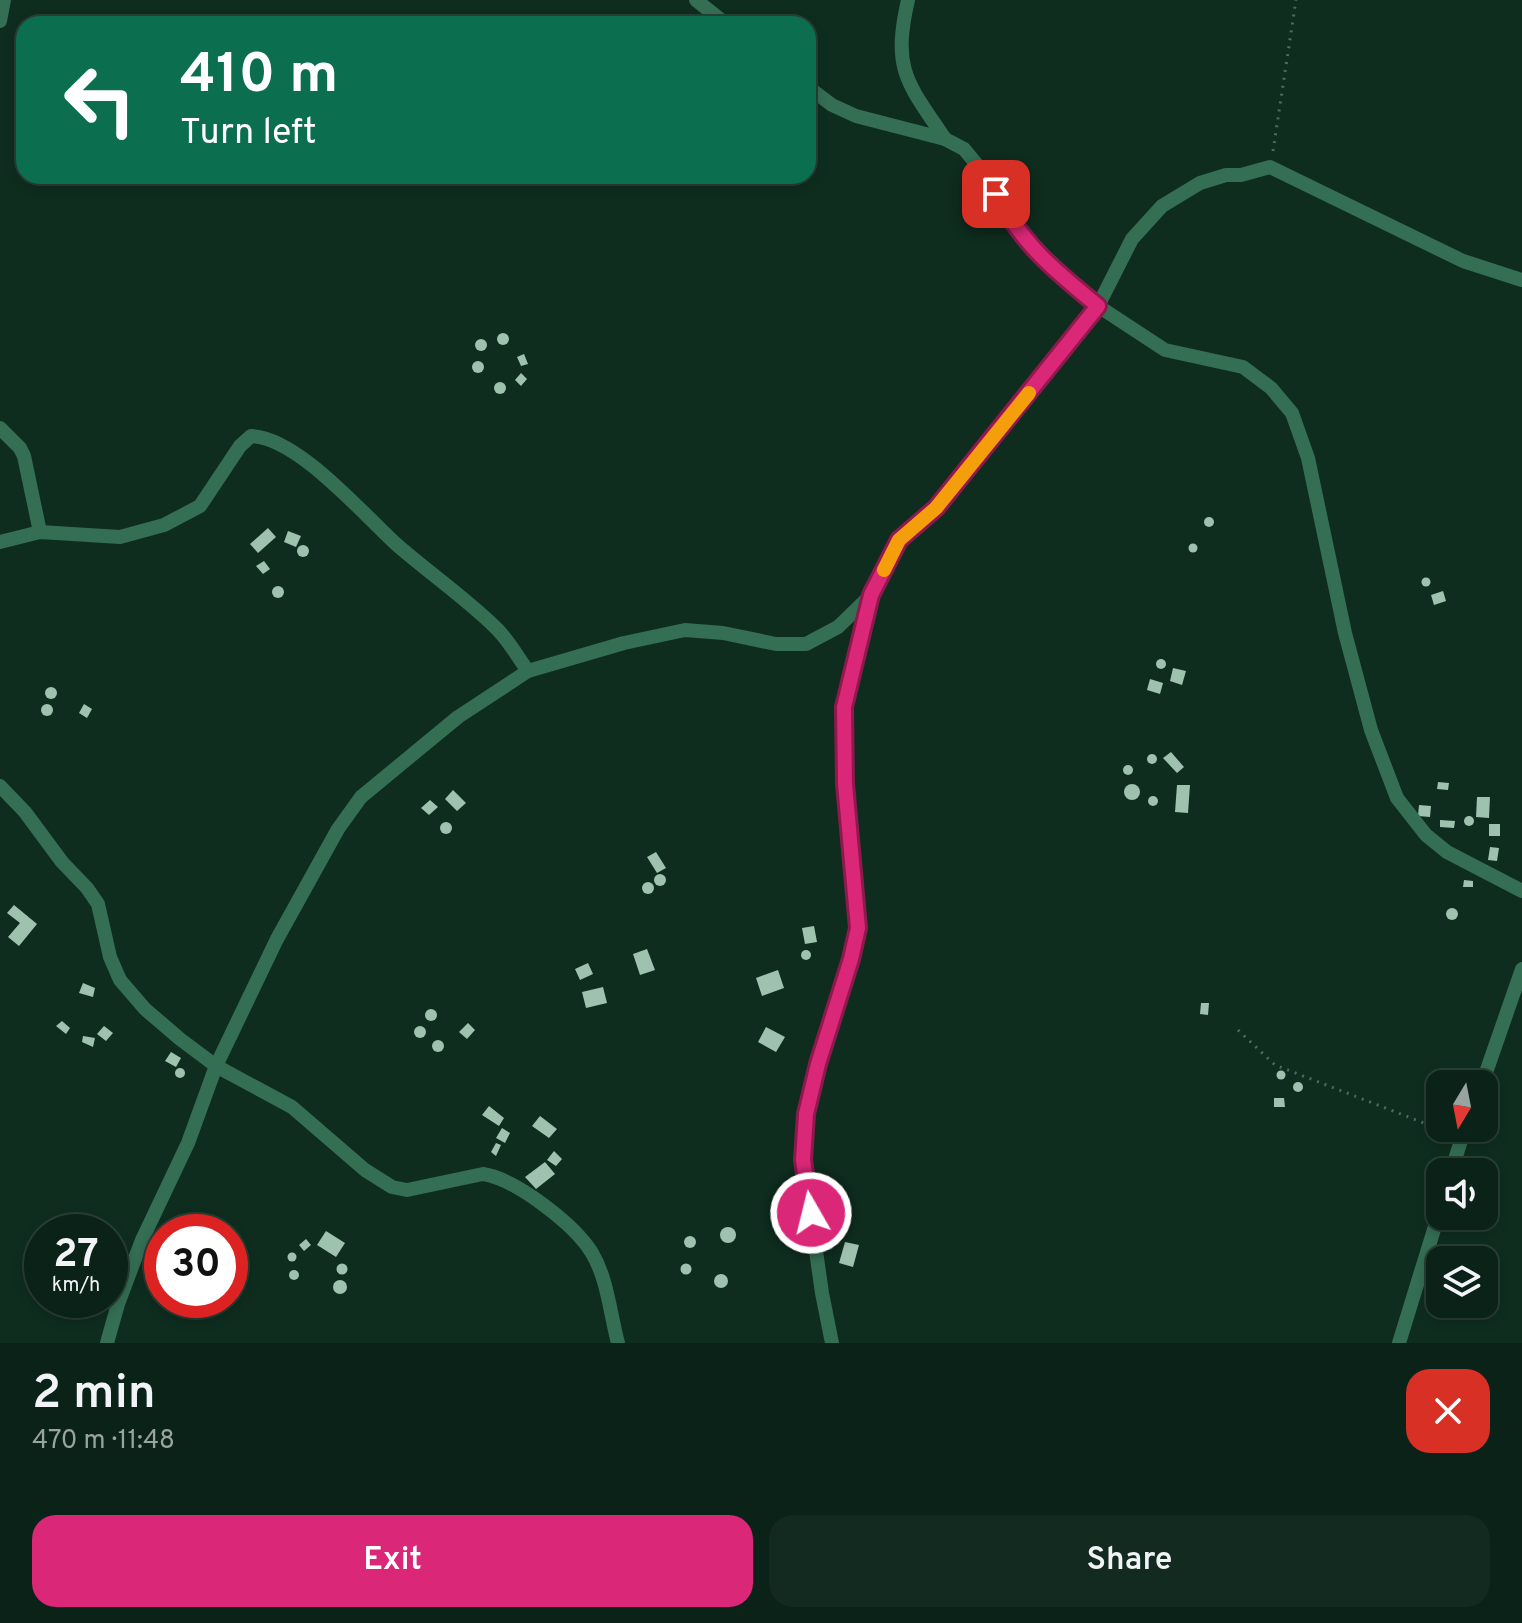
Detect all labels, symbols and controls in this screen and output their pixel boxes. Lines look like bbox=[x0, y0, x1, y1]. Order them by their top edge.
text: 410 m bbox=[180, 42, 338, 112]
icon: left bbox=[48, 48, 152, 152]
text: Turn left bbox=[180, 111, 317, 157]
pin bbox=[962, 160, 1030, 228]
icon: arrive bbox=[974, 172, 1018, 216]
north arrow bbox=[1426, 1070, 1498, 1142]
map controls bbox=[1426, 1070, 1498, 1318]
button: sound bbox=[1426, 1158, 1498, 1230]
position arrow bbox=[769, 1171, 853, 1255]
speed limit sign: 30 bbox=[144, 1214, 248, 1318]
text: 27 bbox=[53, 1231, 99, 1281]
button: layers bbox=[1426, 1246, 1498, 1318]
text: km/h bbox=[52, 1273, 100, 1299]
text: 2 min bbox=[32, 1365, 156, 1425]
button: close bbox=[1406, 1369, 1490, 1453]
text: 470 m · 11:48 bbox=[32, 1425, 175, 1458]
button: Exit bbox=[32, 1515, 753, 1607]
button: Share bbox=[769, 1515, 1490, 1607]

